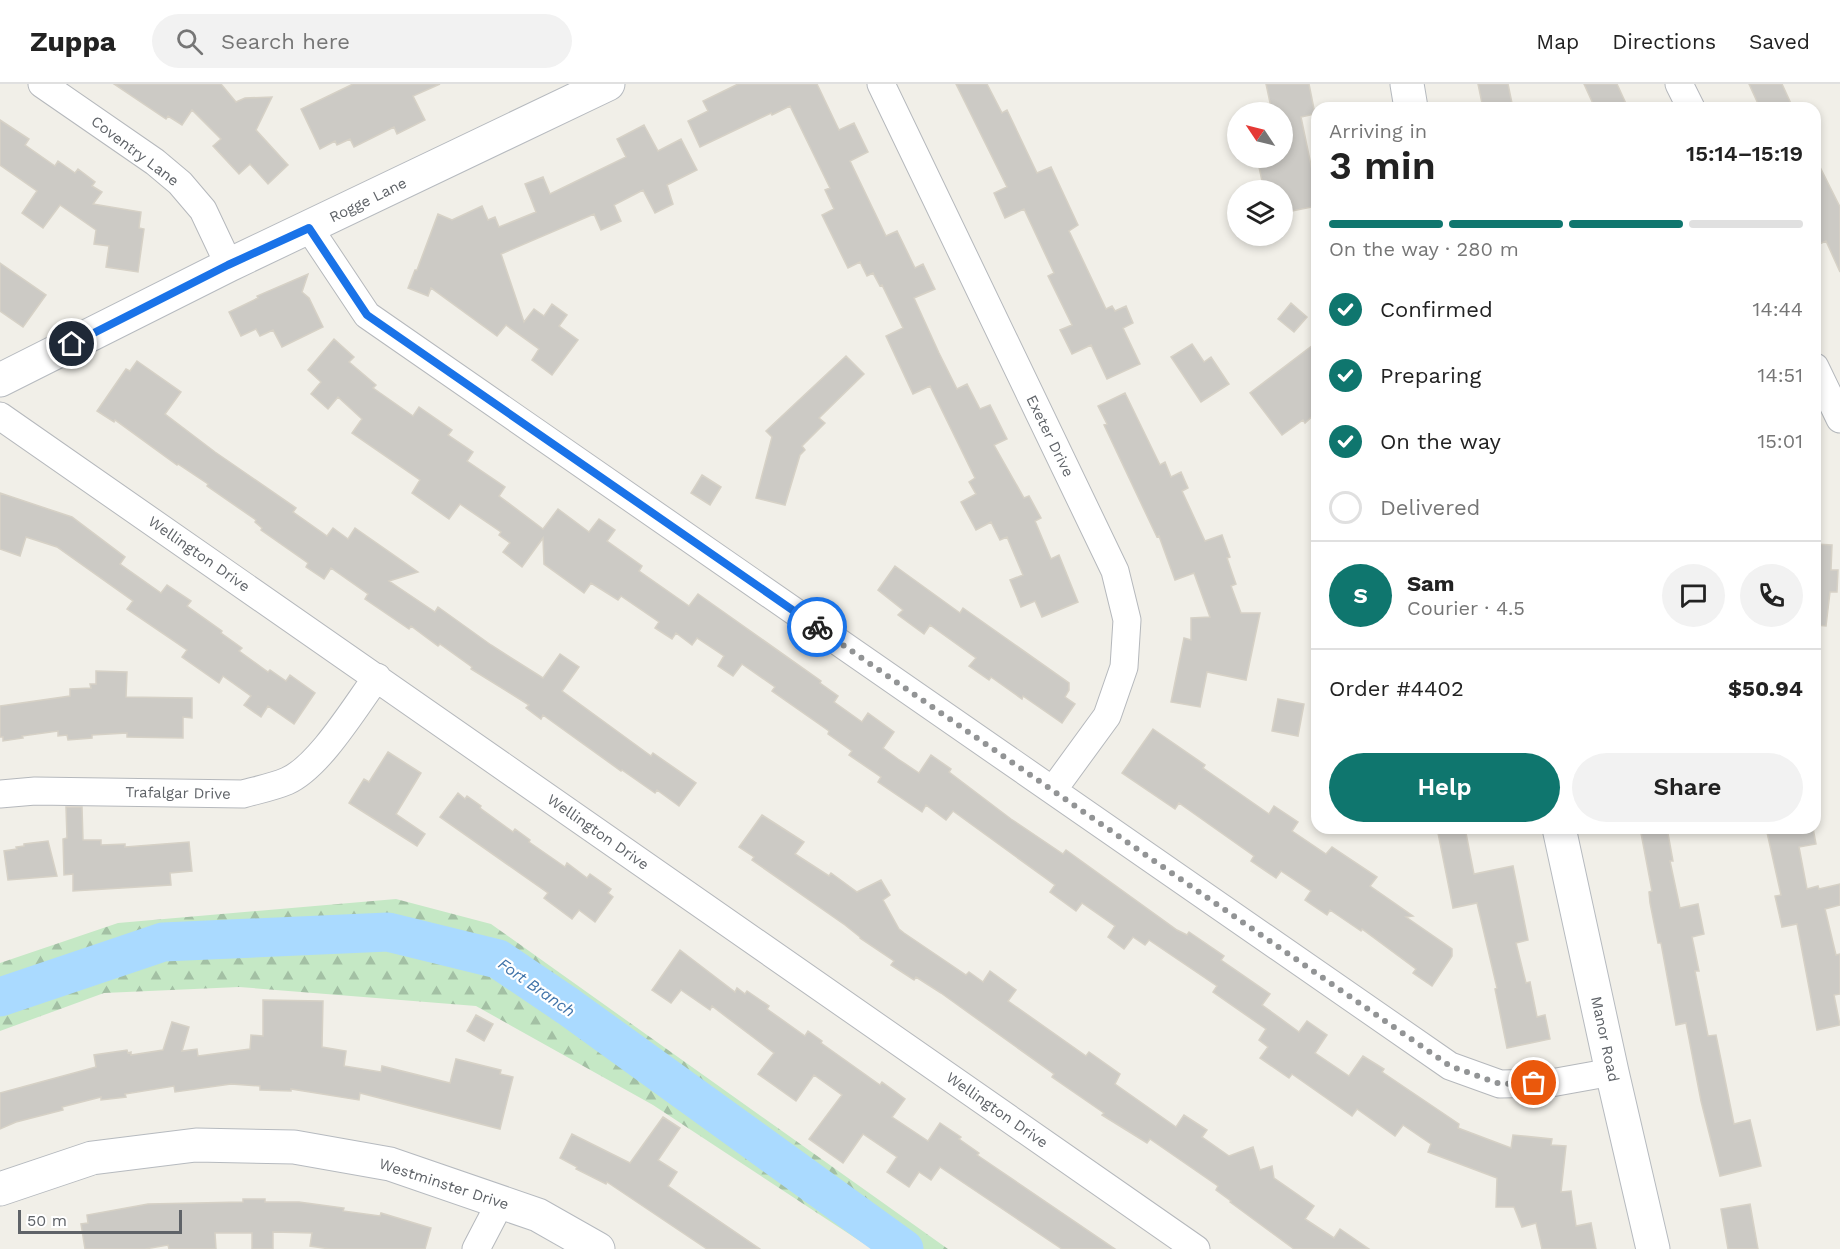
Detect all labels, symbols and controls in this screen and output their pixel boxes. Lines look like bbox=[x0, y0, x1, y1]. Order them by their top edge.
search box bbox=[152, 14, 572, 68]
text: Zuppa bbox=[30, 25, 116, 58]
icon: search bbox=[173, 25, 206, 58]
text: Search here bbox=[221, 29, 350, 54]
text: Map bbox=[1536, 29, 1579, 54]
text: Directions bbox=[1612, 29, 1716, 54]
text: Saved bbox=[1749, 29, 1810, 54]
north arrow bbox=[1227, 102, 1293, 168]
map controls bbox=[1227, 102, 1293, 246]
street label: Coventry Lane bbox=[88, 112, 182, 190]
text: Arriving in bbox=[1329, 119, 1427, 143]
text: 15:14–15:19 bbox=[1686, 141, 1803, 166]
text: 3 min bbox=[1329, 143, 1436, 188]
street label: Rogge Lane bbox=[326, 174, 410, 226]
button: layers bbox=[1227, 180, 1293, 246]
text: On the way · 280 m bbox=[1329, 237, 1519, 261]
icon: check bbox=[1329, 293, 1362, 326]
text: Confirmed bbox=[1380, 297, 1493, 322]
text: 14:44 bbox=[1753, 297, 1803, 321]
pin bbox=[46, 318, 97, 369]
icon: home bbox=[55, 327, 88, 360]
icon: check bbox=[1329, 359, 1362, 392]
text: Preparing bbox=[1380, 363, 1481, 388]
text: 14:51 bbox=[1758, 363, 1803, 387]
street label: Exeter Drive bbox=[1022, 392, 1078, 480]
icon: check bbox=[1329, 425, 1362, 458]
text: On the way bbox=[1380, 429, 1501, 454]
text: 15:01 bbox=[1757, 429, 1803, 453]
text: Delivered bbox=[1380, 495, 1480, 520]
street label: Wellington Drive bbox=[145, 512, 253, 596]
button: chat bbox=[1662, 564, 1725, 627]
button: phone bbox=[1740, 564, 1803, 627]
text: Sam bbox=[1407, 571, 1455, 596]
text: S bbox=[1353, 583, 1368, 608]
text: Courier · 4.5 bbox=[1407, 596, 1525, 620]
courier bbox=[787, 597, 847, 657]
icon: bike bbox=[801, 611, 834, 644]
text: Order #4402 bbox=[1329, 676, 1464, 701]
text: $50.94 bbox=[1728, 676, 1803, 701]
button: Help bbox=[1329, 753, 1560, 822]
button: Share bbox=[1572, 753, 1803, 822]
street label: Trafalgar Drive bbox=[125, 783, 231, 803]
street label: Wellington Drive bbox=[544, 790, 652, 874]
water label: Fort Branch bbox=[495, 954, 579, 1021]
street label: Manor Road bbox=[1587, 995, 1623, 1083]
pin bbox=[1508, 1057, 1559, 1108]
icon: bag bbox=[1517, 1066, 1550, 1099]
street label: Wellington Drive bbox=[943, 1068, 1051, 1152]
street label: Westminster Drive bbox=[377, 1155, 511, 1213]
scale bar bbox=[18, 1207, 182, 1234]
text: 50 m bbox=[27, 1211, 67, 1230]

